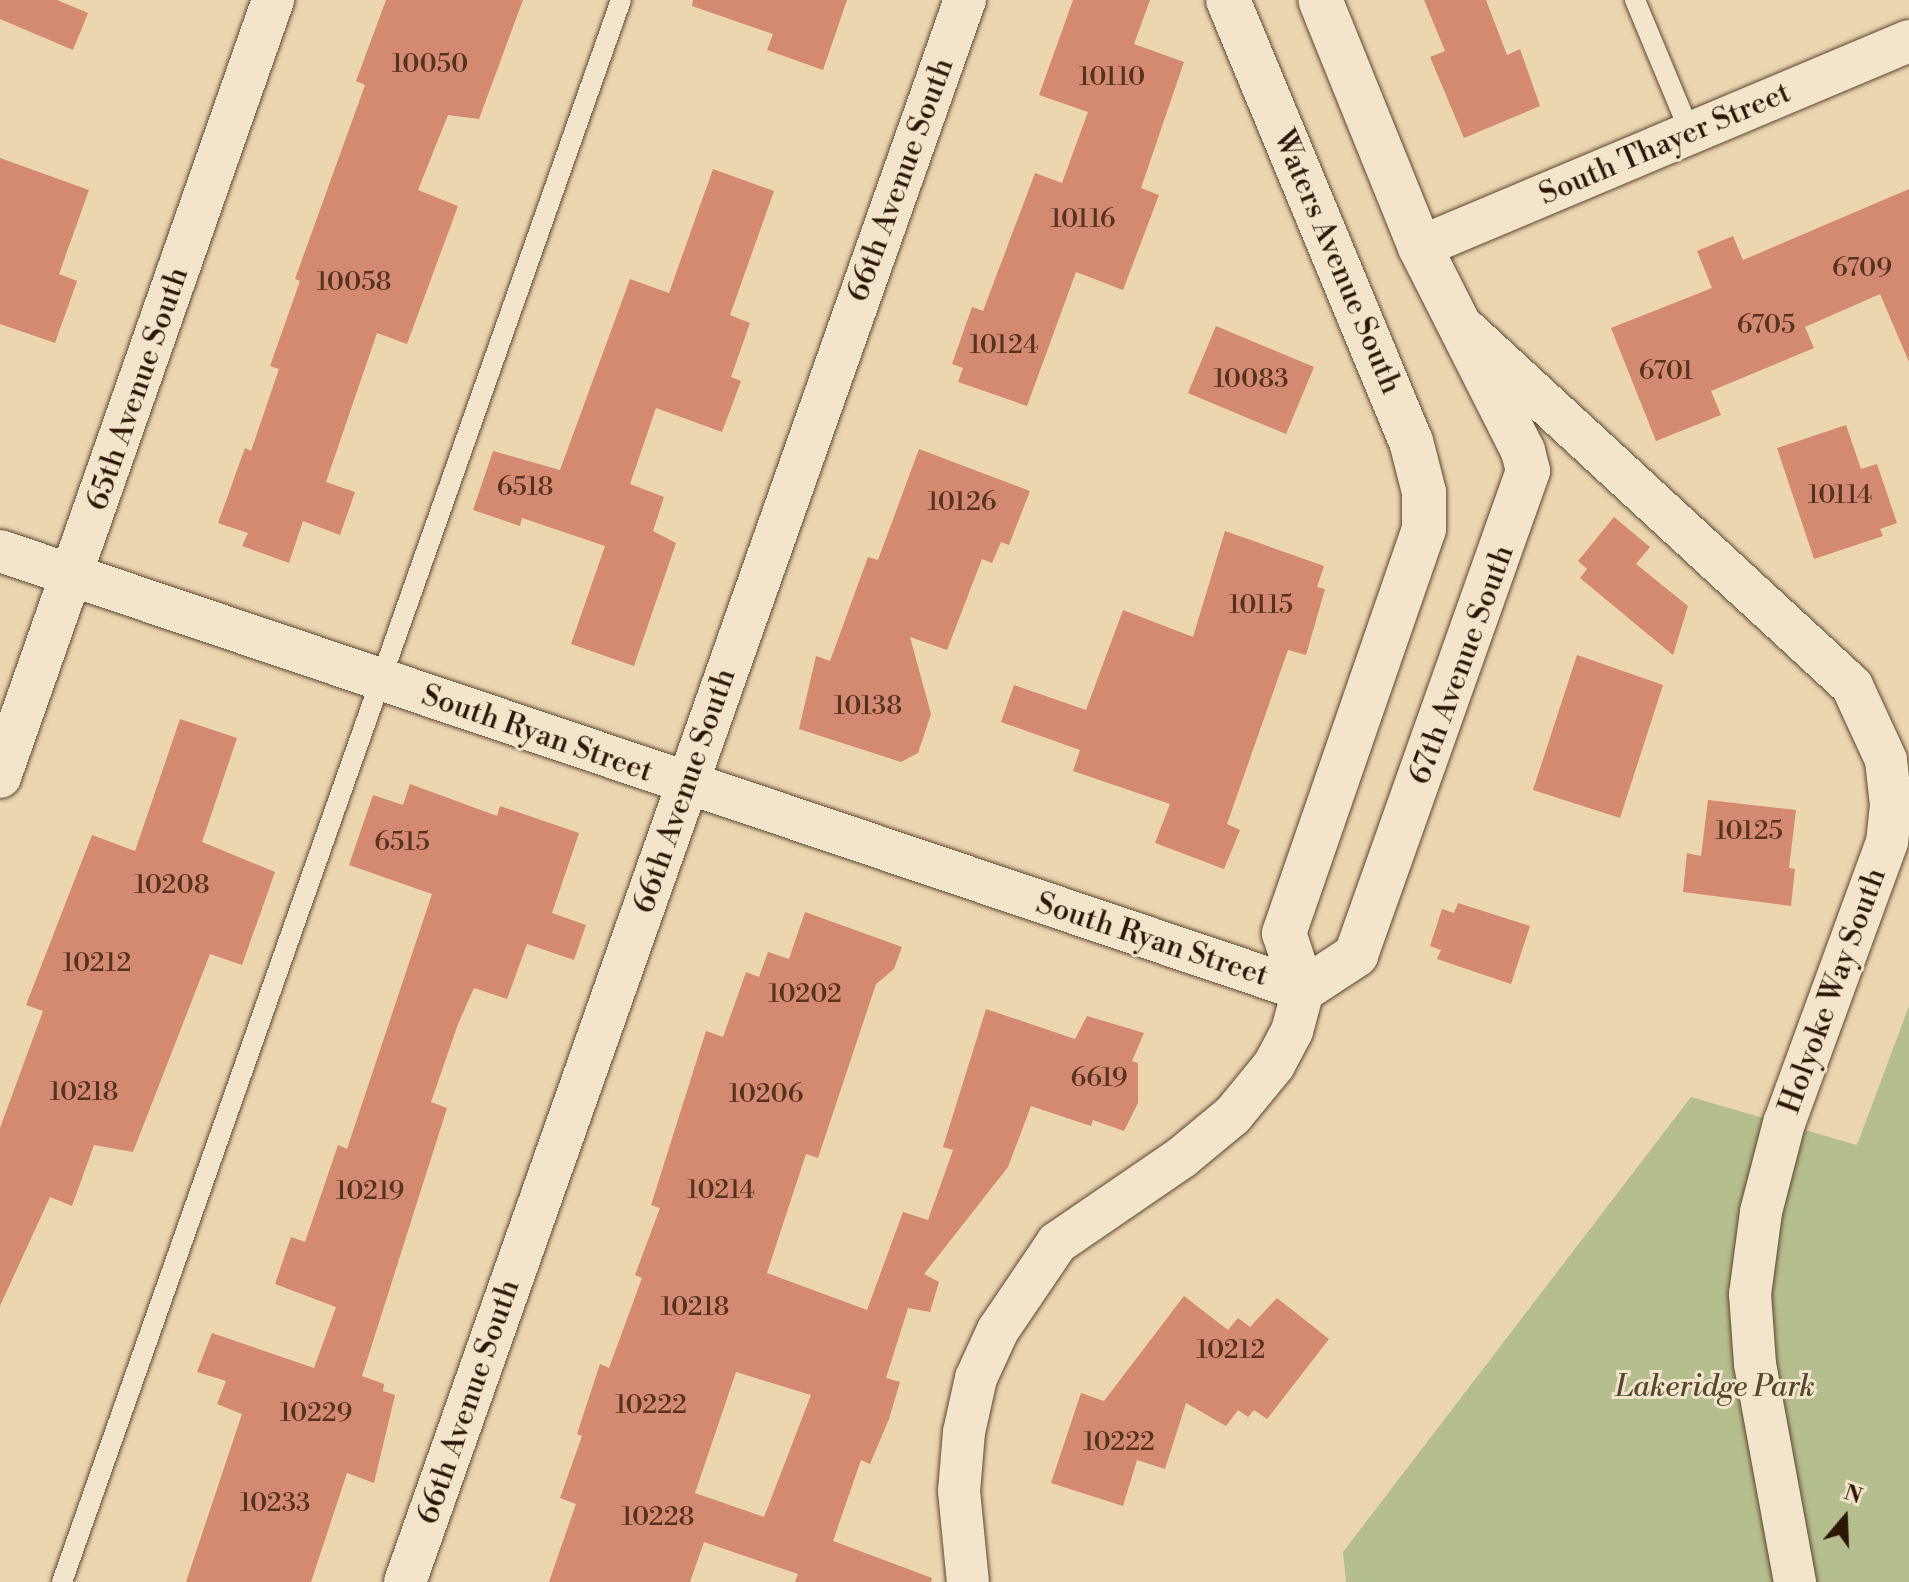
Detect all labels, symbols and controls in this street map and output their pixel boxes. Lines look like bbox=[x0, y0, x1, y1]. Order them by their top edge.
house number: 10050 bbox=[392, 49, 468, 81]
street label: 66th Avenue South bbox=[840, 53, 962, 307]
house number: 10110 bbox=[1079, 62, 1145, 94]
street label: South Thayer Street bbox=[1534, 75, 1796, 213]
street label: Waters Avenue South bbox=[1265, 125, 1409, 399]
house number: 10116 bbox=[1051, 204, 1115, 236]
house number: 6709 bbox=[1832, 253, 1892, 285]
street label: 65th Avenue South bbox=[79, 263, 197, 515]
house number: 10058 bbox=[316, 267, 392, 299]
house number: 6705 bbox=[1737, 310, 1795, 342]
house number: 10124 bbox=[969, 330, 1039, 362]
house number: 6701 bbox=[1639, 356, 1693, 388]
house number: 10083 bbox=[1213, 364, 1289, 396]
house number: 6518 bbox=[497, 472, 553, 504]
house number: 10114 bbox=[1808, 480, 1872, 512]
house number: 10126 bbox=[927, 487, 997, 519]
street label: 67th Avenue South bbox=[1402, 540, 1522, 790]
house number: 10115 bbox=[1229, 590, 1293, 622]
street label: 66th Avenue South bbox=[626, 664, 744, 918]
street label: South Ryan Street bbox=[417, 678, 657, 790]
house number: 10138 bbox=[834, 691, 902, 723]
house number: 10125 bbox=[1715, 816, 1783, 848]
house number: 6515 bbox=[374, 827, 430, 859]
street label: Holyoke Way South bbox=[1772, 863, 1894, 1119]
house number: 10208 bbox=[134, 870, 210, 902]
street label: South Ryan Street bbox=[1031, 886, 1273, 994]
house number: 10212 bbox=[63, 948, 131, 980]
house number: 10202 bbox=[768, 979, 842, 1011]
house number: 6619 bbox=[1071, 1063, 1127, 1095]
house number: 10218 bbox=[50, 1077, 118, 1109]
house number: 10206 bbox=[728, 1079, 804, 1111]
house number: 10214 bbox=[687, 1175, 755, 1207]
house number: 10219 bbox=[336, 1176, 404, 1208]
street label: 66th Avenue South bbox=[410, 1275, 528, 1529]
house number: 10218 bbox=[661, 1292, 729, 1324]
house number: 10212 bbox=[1197, 1335, 1265, 1367]
park label: Lakeridge Park bbox=[1615, 1369, 1815, 1405]
house number: 10222 bbox=[615, 1390, 687, 1422]
house number: 10229 bbox=[280, 1398, 352, 1430]
house number: 10222 bbox=[1083, 1427, 1155, 1459]
north arrow bbox=[1805, 1478, 1885, 1558]
text: N bbox=[1840, 1479, 1866, 1510]
house number: 10233 bbox=[240, 1488, 310, 1520]
house number: 10228 bbox=[622, 1502, 694, 1534]

